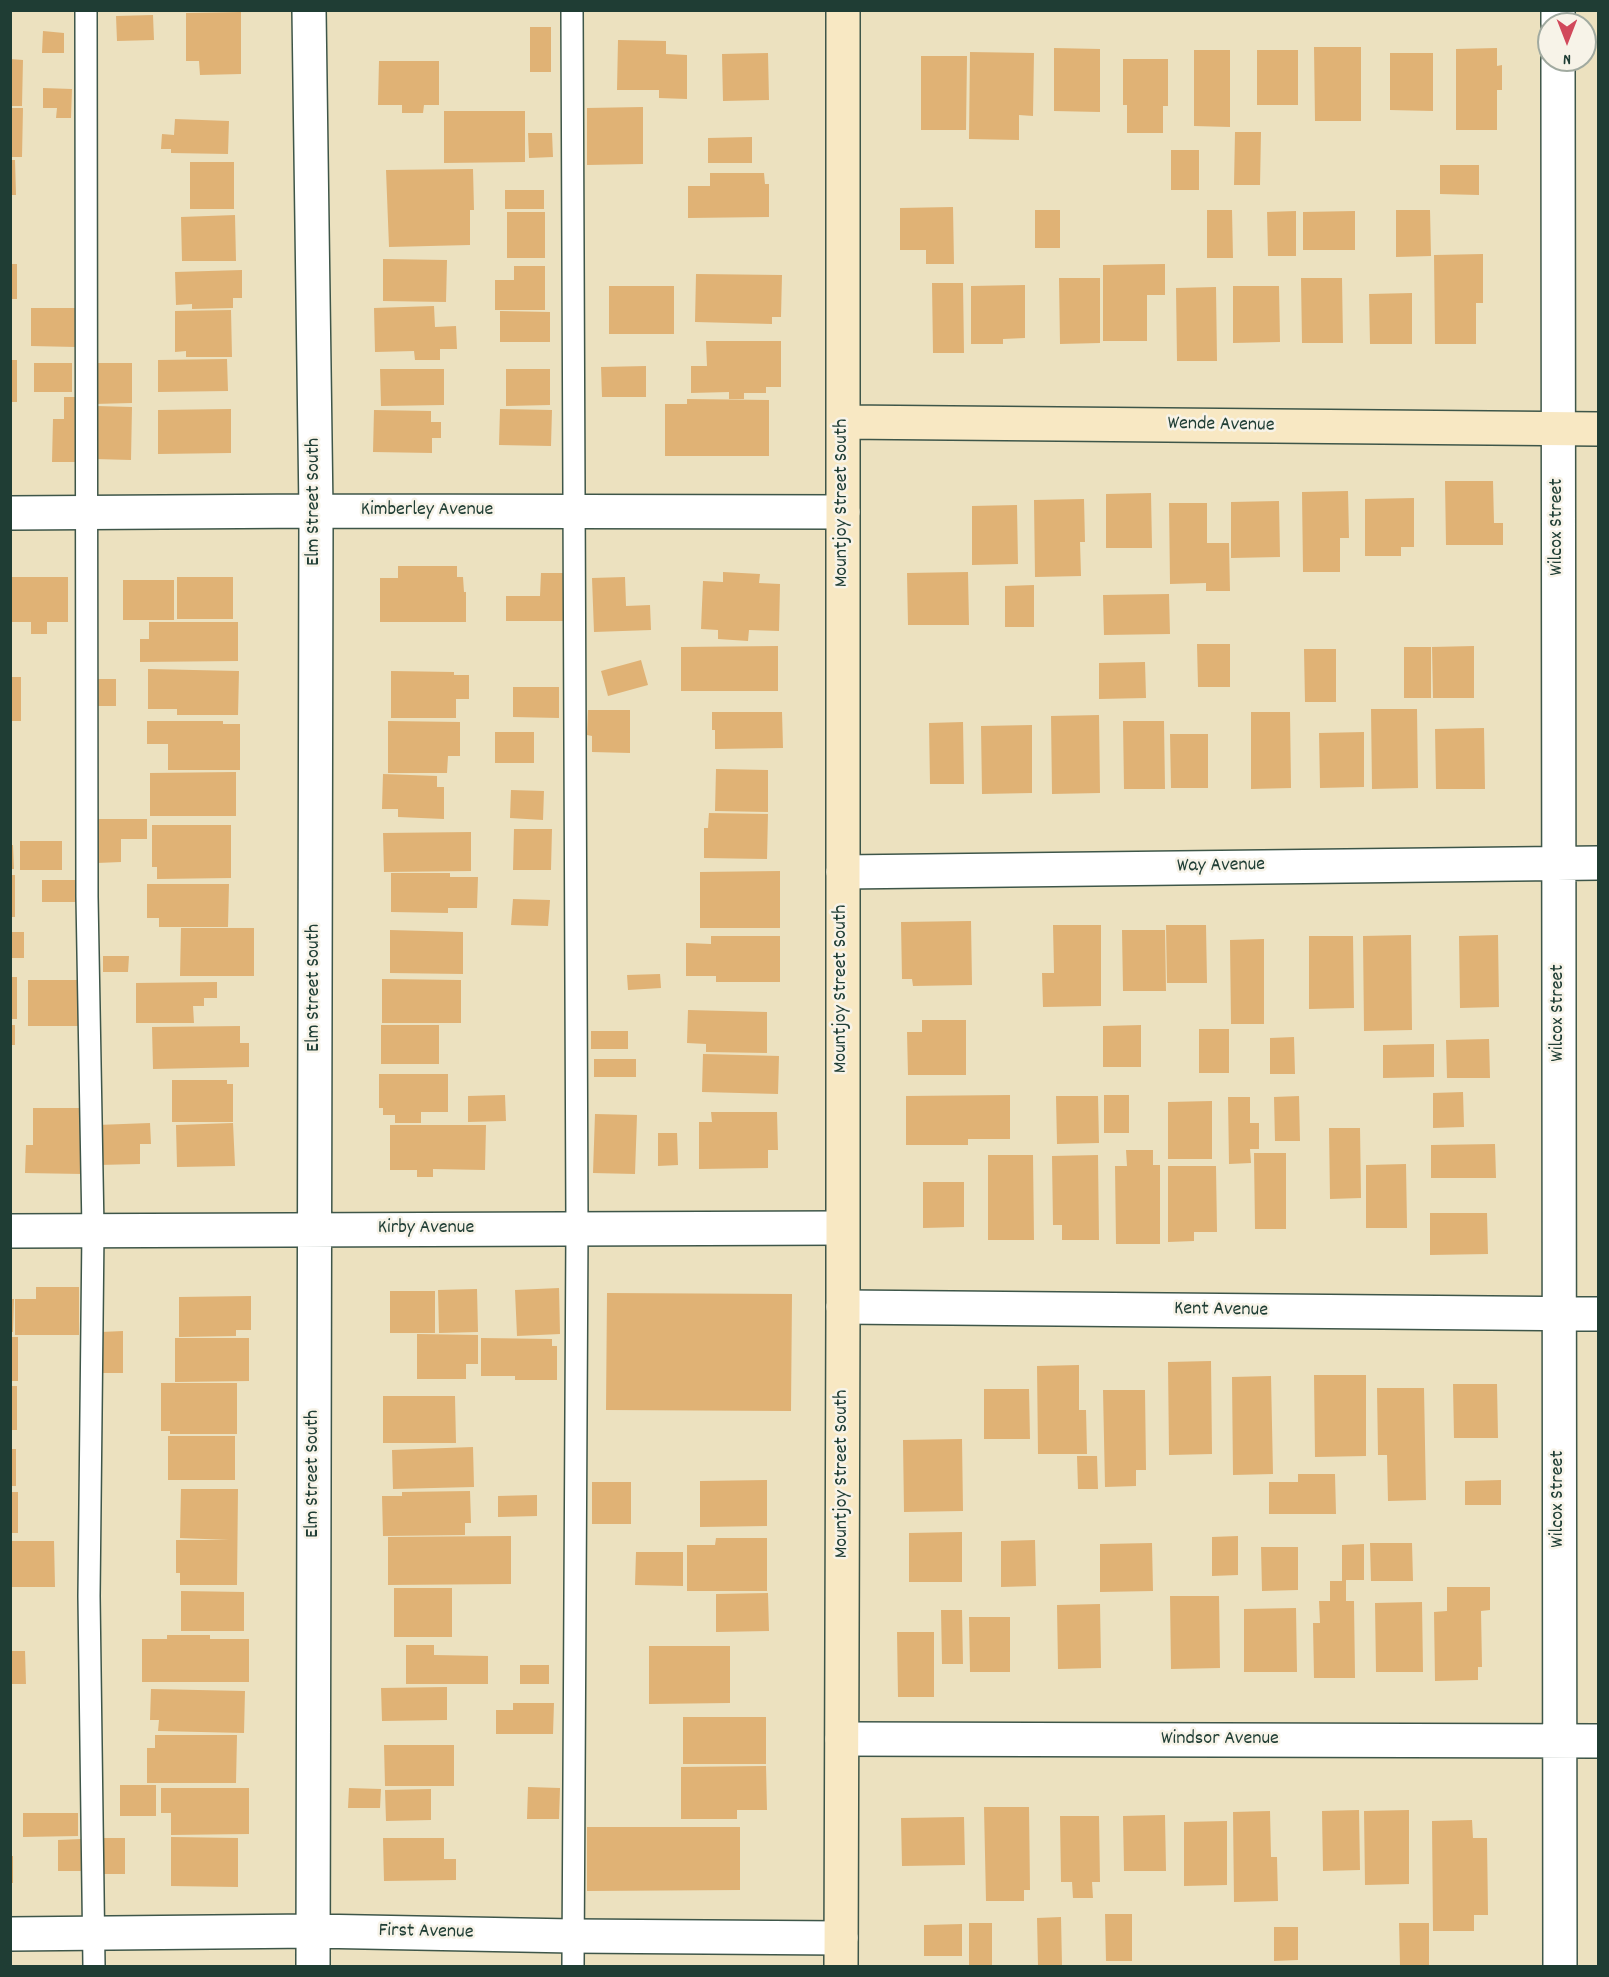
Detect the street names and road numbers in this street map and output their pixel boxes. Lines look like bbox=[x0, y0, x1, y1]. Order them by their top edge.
street label: Wende Avenue bbox=[1167, 413, 1275, 439]
street label: Mountjoy Street South bbox=[831, 419, 855, 587]
street label: Elm Street South bbox=[303, 438, 327, 566]
street label: Wilcox Street bbox=[1546, 478, 1570, 576]
street label: Kimberley Avenue bbox=[361, 499, 493, 523]
street label: Way Avenue bbox=[1177, 854, 1265, 880]
street label: Mountjoy Street South bbox=[830, 905, 854, 1073]
street label: Elm Street South bbox=[303, 924, 327, 1052]
street label: Wilcox Street bbox=[1547, 964, 1571, 1062]
street label: Kirby Avenue bbox=[378, 1217, 474, 1241]
street label: Kent Avenue bbox=[1174, 1298, 1268, 1324]
street label: Mountjoy Street South bbox=[831, 1390, 855, 1558]
street label: Elm Street South bbox=[302, 1410, 326, 1538]
street label: Wilcox Street bbox=[1547, 1450, 1571, 1548]
street label: Windsor Avenue bbox=[1161, 1728, 1279, 1752]
street label: First Avenue bbox=[378, 1920, 474, 1946]

